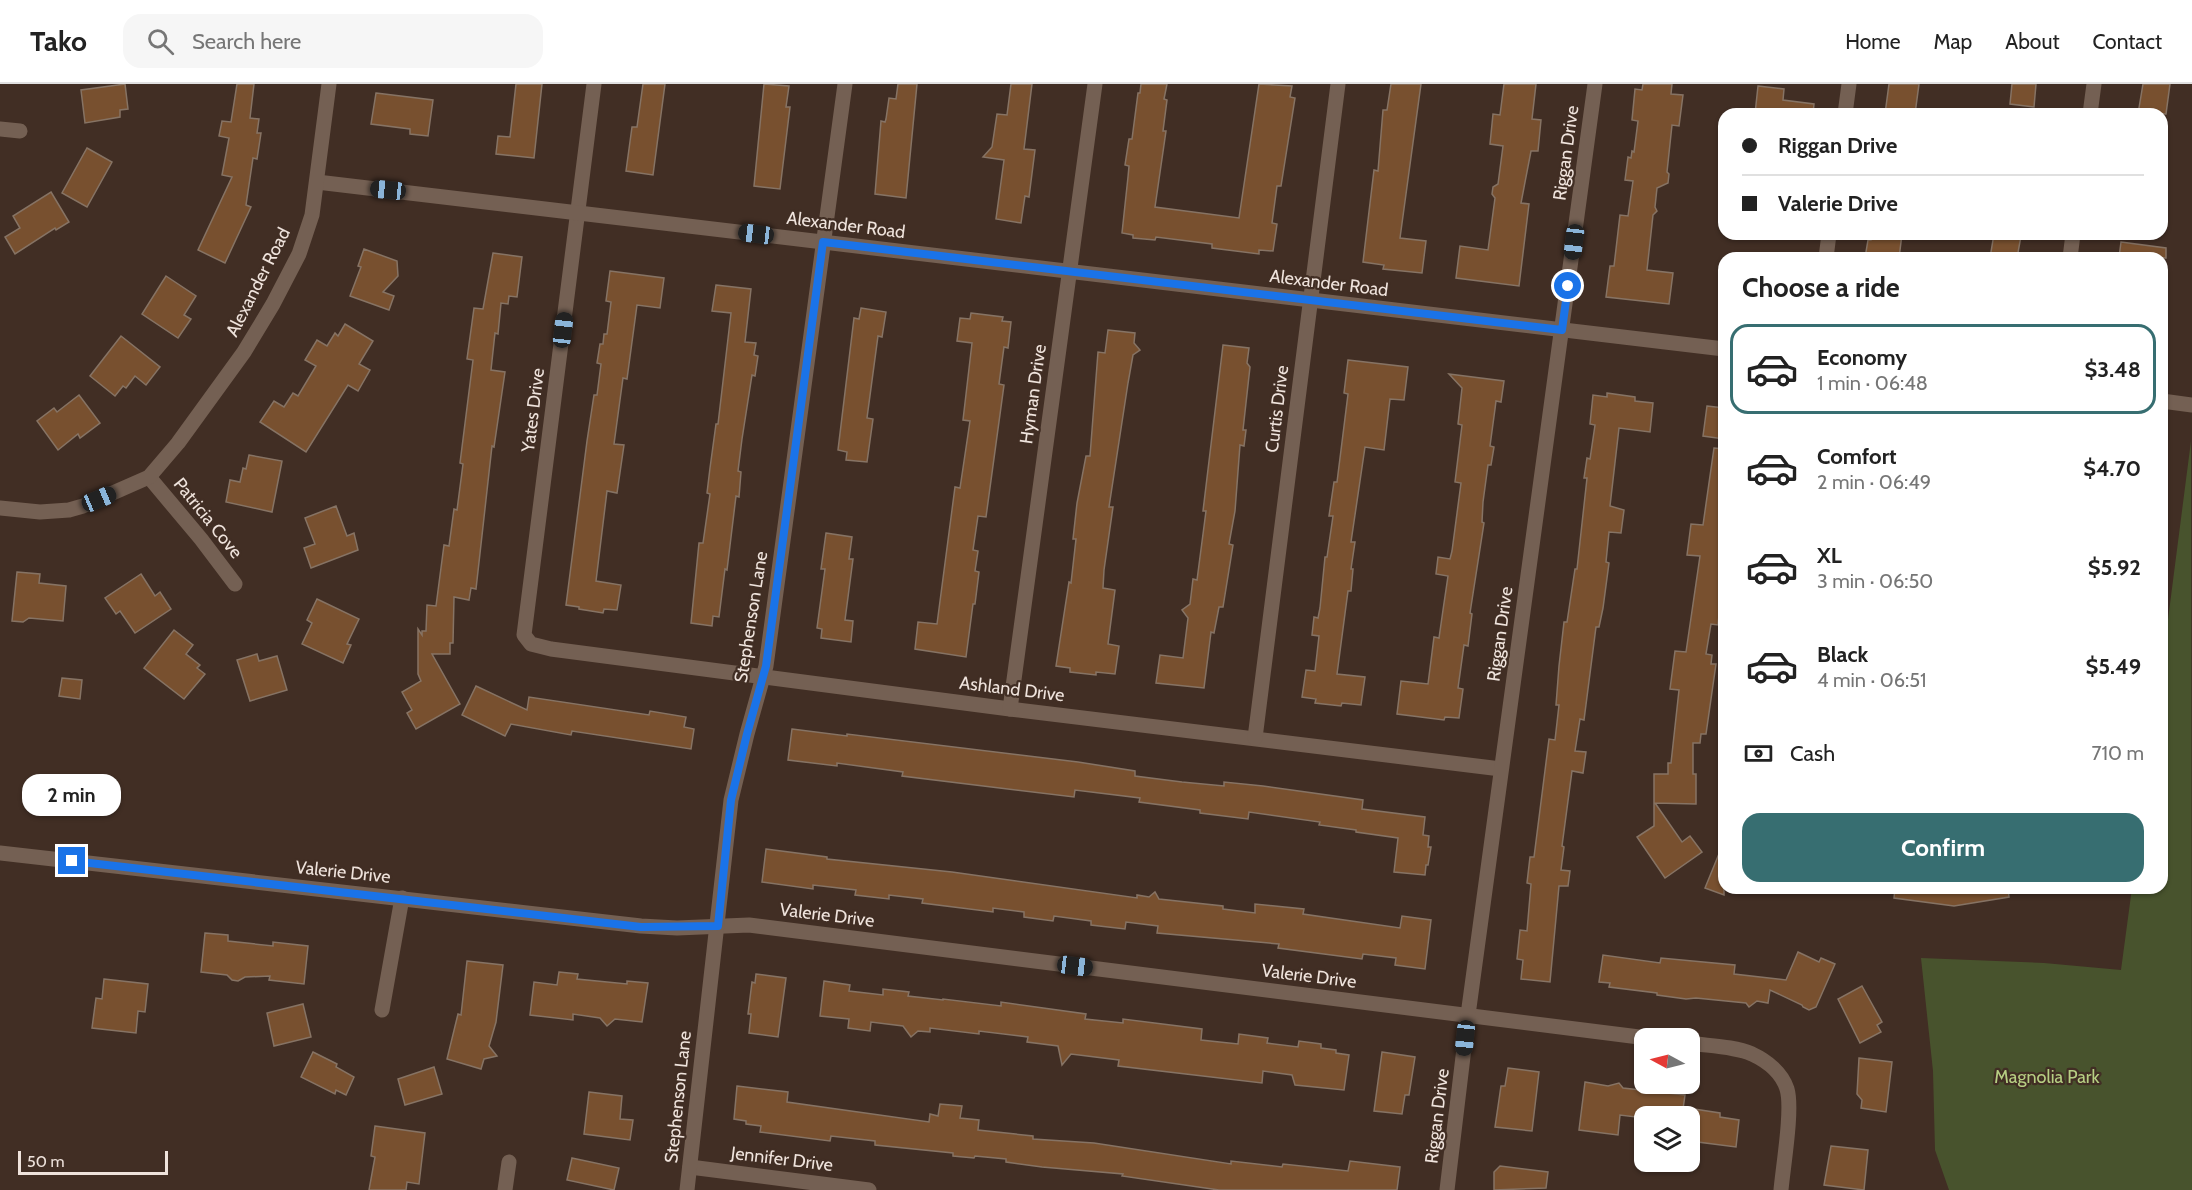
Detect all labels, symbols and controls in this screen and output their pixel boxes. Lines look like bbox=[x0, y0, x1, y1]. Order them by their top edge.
search box bbox=[123, 14, 543, 68]
text: Tako bbox=[30, 24, 87, 58]
icon: search bbox=[144, 25, 177, 58]
text: Search here bbox=[192, 28, 301, 55]
text: Home bbox=[1845, 29, 1901, 54]
text: Map bbox=[1934, 29, 1972, 54]
text: About bbox=[2005, 29, 2059, 54]
text: Contact bbox=[2092, 29, 2162, 54]
street label: Riggan Drive bbox=[1548, 104, 1584, 202]
text: Riggan Drive bbox=[1778, 132, 1897, 159]
car bbox=[369, 179, 407, 201]
text: Valerie Drive bbox=[1778, 190, 1898, 217]
street label: Alexander Road bbox=[785, 207, 907, 243]
car bbox=[737, 223, 775, 245]
car bbox=[1563, 223, 1585, 261]
street label: Alexander Road bbox=[221, 224, 295, 340]
street label: Alexander Road bbox=[1268, 265, 1390, 301]
text: Choose a ride bbox=[1742, 271, 1900, 304]
route start bbox=[1554, 272, 1581, 299]
car bbox=[552, 311, 574, 349]
icon: car bbox=[1745, 342, 1799, 396]
street label: Hyman Drive bbox=[1015, 343, 1051, 445]
text: Economy bbox=[1817, 344, 1907, 371]
text: $3.48 bbox=[2085, 356, 2141, 383]
street label: Curtis Drive bbox=[1261, 364, 1293, 454]
street label: Yates Drive bbox=[517, 367, 549, 454]
text: 1 min · 06:48 bbox=[1817, 371, 1928, 395]
icon: car bbox=[1745, 441, 1799, 495]
text: Comfort bbox=[1817, 443, 1896, 470]
text: $4.70 bbox=[2083, 455, 2141, 482]
text: 2 min · 06:49 bbox=[1817, 470, 1931, 494]
street label: Patricia Cove bbox=[169, 473, 247, 563]
car bbox=[79, 484, 119, 514]
icon: car bbox=[1745, 540, 1799, 594]
text: XL bbox=[1817, 542, 1842, 569]
street label: Stephenson Lane bbox=[730, 550, 772, 684]
text: $5.92 bbox=[2088, 554, 2141, 581]
text: 3 min · 06:50 bbox=[1817, 569, 1933, 593]
street label: Riggan Drive bbox=[1482, 585, 1518, 683]
icon: car bbox=[1745, 639, 1799, 693]
text: Black bbox=[1817, 641, 1868, 668]
text: $5.49 bbox=[2086, 653, 2141, 680]
text: 4 min · 06:51 bbox=[1817, 668, 1927, 692]
street label: Ashland Drive bbox=[958, 672, 1066, 706]
icon: cash bbox=[1742, 737, 1775, 770]
text: Cash bbox=[1790, 740, 1835, 767]
text: 710 m bbox=[2091, 741, 2144, 765]
callout: 2 min bbox=[22, 774, 122, 816]
text: 2 min bbox=[47, 783, 96, 807]
button: Confirm bbox=[1742, 813, 2144, 882]
route end bbox=[58, 847, 85, 874]
street label: Valerie Drive bbox=[294, 856, 392, 888]
street label: Valerie Drive bbox=[778, 898, 876, 932]
car bbox=[1056, 955, 1094, 977]
street label: Valerie Drive bbox=[1260, 959, 1358, 993]
car bbox=[1454, 1019, 1476, 1057]
north arrow bbox=[1634, 1028, 1700, 1094]
map controls bbox=[1634, 1028, 1700, 1172]
street label: Stephenson Lane bbox=[660, 1030, 696, 1164]
park label: Magnolia Park bbox=[1994, 1066, 2101, 1088]
street label: Riggan Drive bbox=[1420, 1067, 1454, 1165]
button: layers bbox=[1634, 1106, 1700, 1172]
street label: Jennifer Drive bbox=[729, 1142, 834, 1176]
scale bar bbox=[18, 1148, 168, 1176]
text: 50 m bbox=[27, 1152, 64, 1171]

